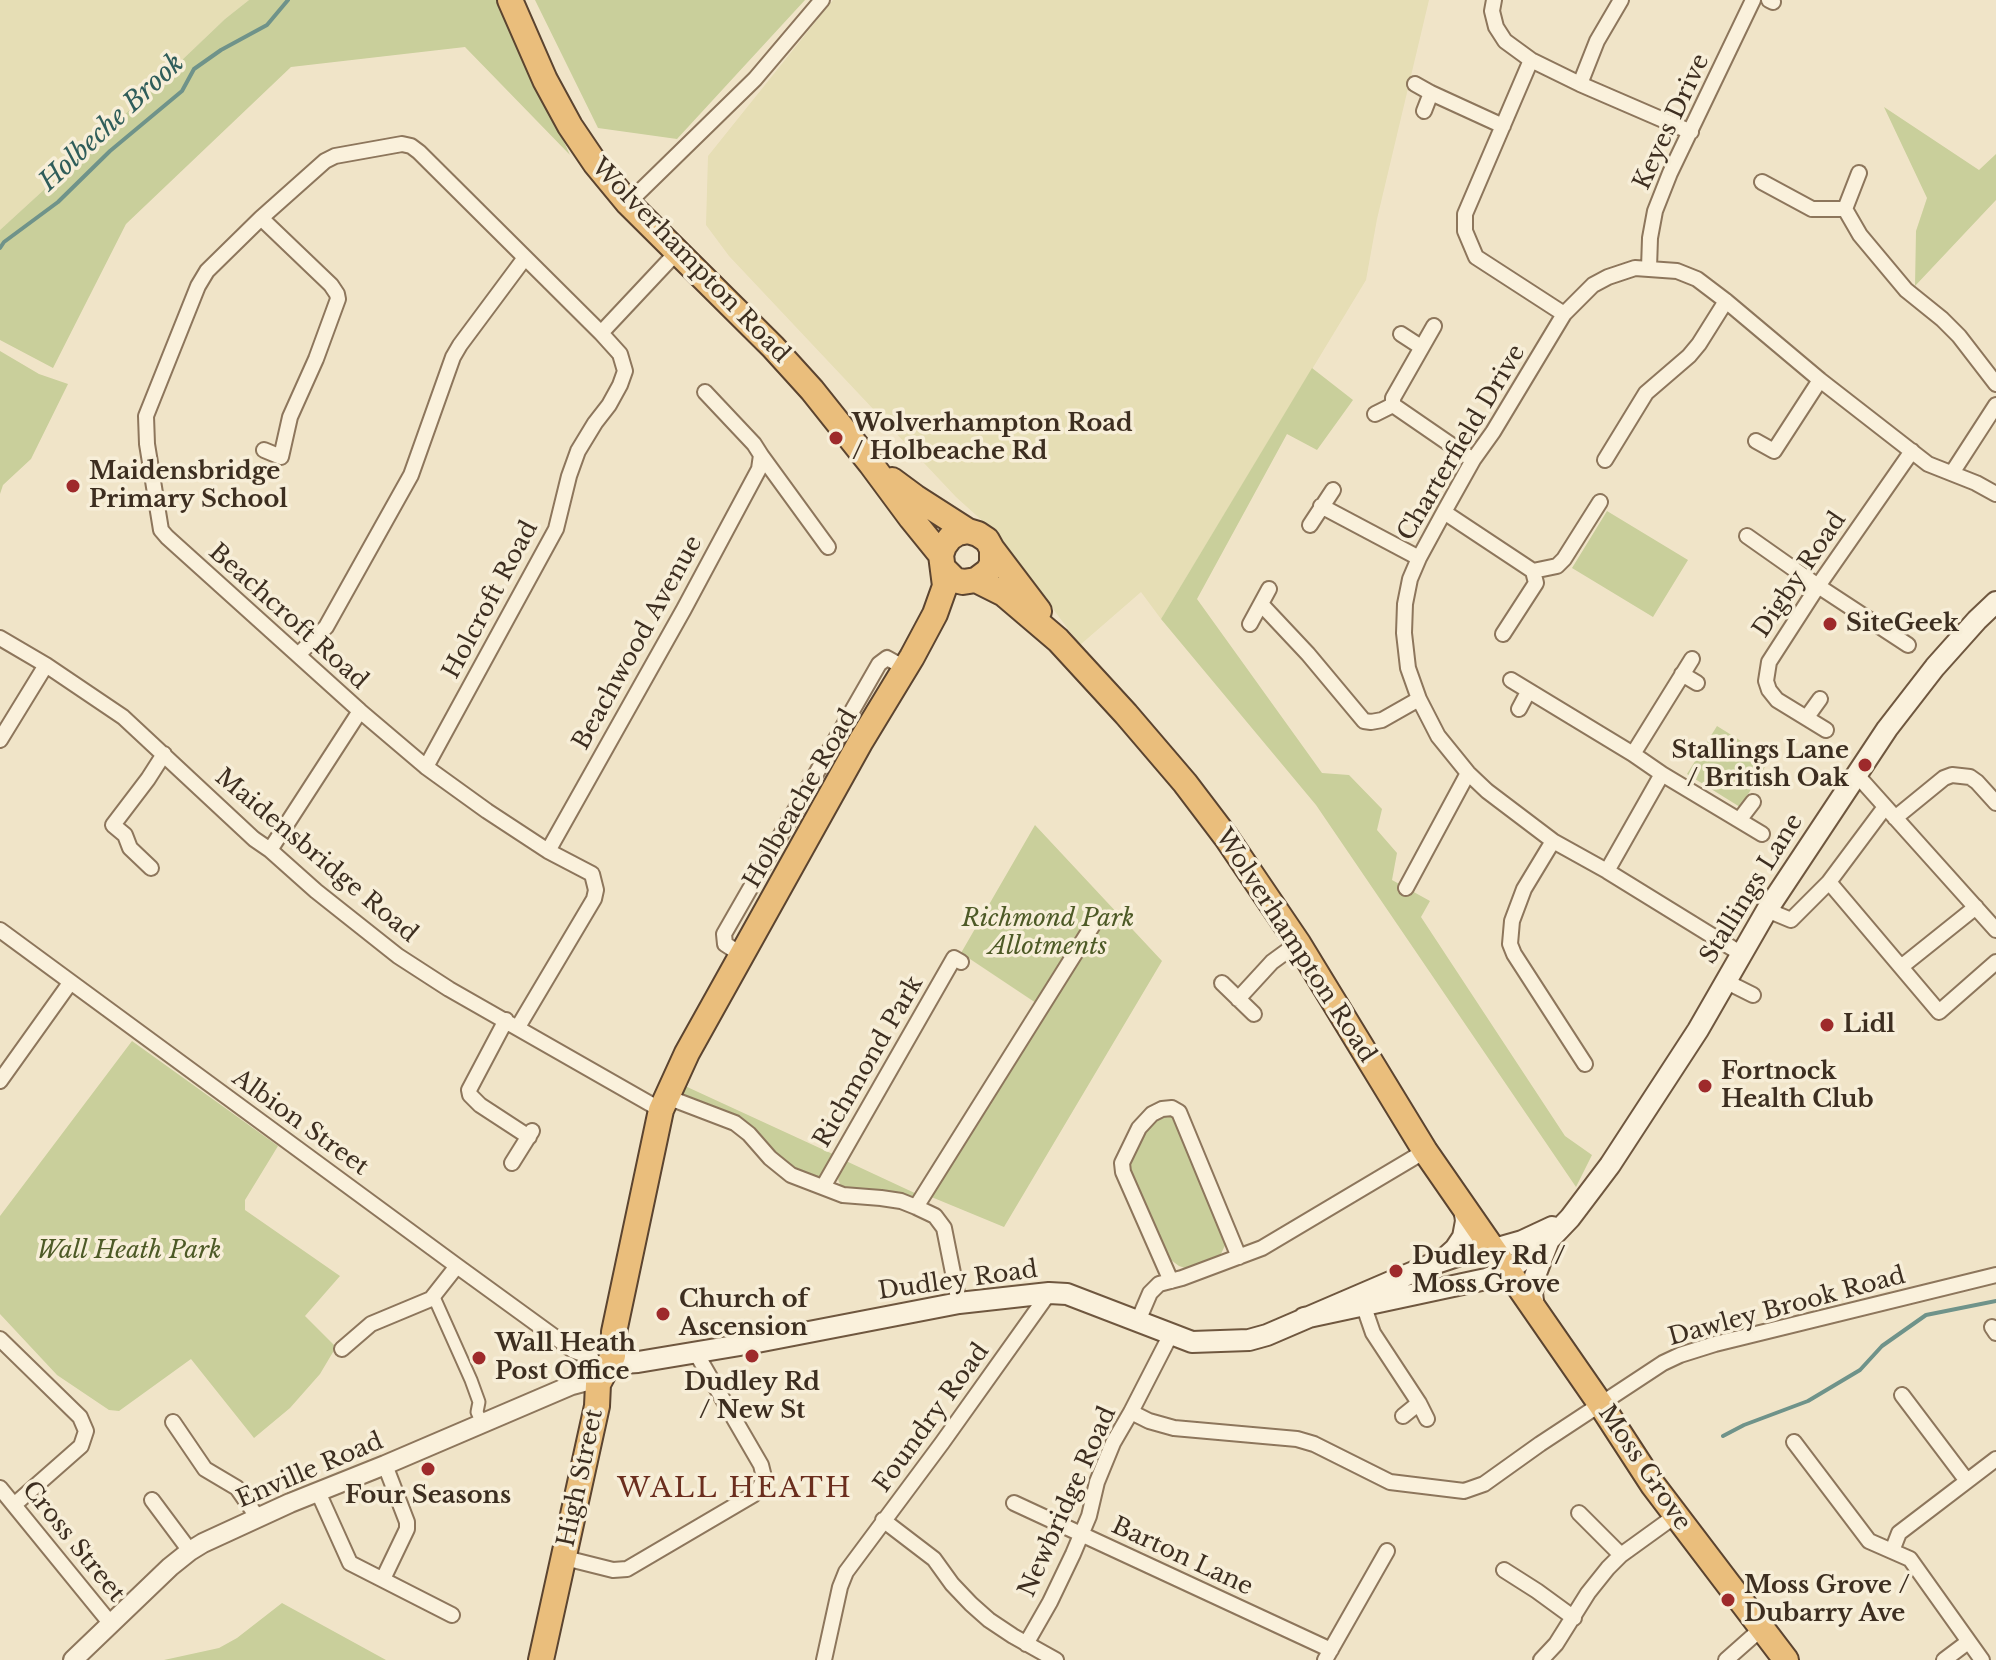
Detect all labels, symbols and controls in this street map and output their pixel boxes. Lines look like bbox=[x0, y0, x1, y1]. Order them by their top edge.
water label: Holbeche Brook bbox=[33, 48, 191, 198]
street label: Keyes Drive bbox=[1628, 49, 1716, 195]
street label: Wolverhampton Road bbox=[585, 153, 795, 369]
street label: Charterfield Drive bbox=[1392, 340, 1532, 546]
place label: Wolverhampton Road / Holbeache Rd bbox=[852, 410, 1133, 466]
marker: Wolverhampton Road / Holbeache Rd bbox=[827, 429, 845, 447]
place label: Maidensbridge Primary School bbox=[89, 458, 288, 514]
marker: Maidensbridge Primary School bbox=[64, 477, 82, 495]
street label: Digby Road bbox=[1747, 507, 1853, 643]
street label: Holcroft Road bbox=[437, 516, 545, 684]
street label: Beachwood Avenue bbox=[567, 531, 709, 755]
street label: Beachcroft Road bbox=[202, 538, 374, 696]
place label: SiteGeek bbox=[1846, 610, 1959, 638]
marker: SiteGeek bbox=[1821, 615, 1839, 633]
street label: Holbeache Road bbox=[738, 704, 864, 894]
place label: Stallings Lane / British Oak bbox=[1672, 737, 1849, 793]
marker: Stallings Lane / British Oak bbox=[1856, 756, 1874, 774]
street label: Maidensbridge Road bbox=[209, 763, 423, 949]
street label: Stallings Lane bbox=[1694, 809, 1810, 969]
street label: Wolverhampton Road bbox=[1209, 824, 1381, 1068]
park label: Richmond Park Allotments bbox=[962, 905, 1134, 961]
street label: Richmond Park bbox=[808, 971, 930, 1153]
place label: Lidl bbox=[1843, 1011, 1895, 1039]
marker: Lidl bbox=[1818, 1016, 1836, 1034]
place label: Fortnock Health Club bbox=[1721, 1058, 1874, 1114]
street label: Albion Street bbox=[226, 1064, 374, 1182]
marker: Fortnock Health Club bbox=[1696, 1077, 1714, 1095]
park label: Wall Heath Park bbox=[37, 1237, 221, 1265]
place label: Dudley Rd / Moss Grove bbox=[1412, 1243, 1566, 1299]
street label: Dudley Road bbox=[876, 1256, 1040, 1306]
street label: Dawley Brook Road bbox=[1665, 1261, 1909, 1353]
marker: Dudley Rd / Moss Grove bbox=[1387, 1262, 1405, 1280]
place label: Church of Ascension bbox=[679, 1286, 808, 1342]
marker: Church of Ascension bbox=[654, 1305, 672, 1323]
place label: Wall Heath Post Office bbox=[495, 1330, 636, 1386]
street label: Foundry Road bbox=[868, 1338, 996, 1498]
marker: Dudley Rd / New St bbox=[743, 1347, 761, 1365]
marker: Wall Heath Post Office bbox=[470, 1349, 488, 1367]
place label: Dudley Rd / New St bbox=[684, 1369, 820, 1425]
street label: Moss Grove bbox=[1592, 1400, 1696, 1536]
street label: Newbridge Road bbox=[1013, 1402, 1123, 1602]
street label: High Street bbox=[552, 1406, 610, 1550]
street label: Enville Road bbox=[232, 1427, 388, 1515]
marker: Four Seasons bbox=[419, 1460, 437, 1478]
district label: WALL HEATH bbox=[617, 1472, 853, 1506]
street label: Cross Street bbox=[16, 1476, 130, 1608]
place label: Four Seasons bbox=[345, 1482, 511, 1510]
street label: Barton Lane bbox=[1107, 1512, 1257, 1602]
place label: Moss Grove / Dubarry Ave bbox=[1744, 1572, 1910, 1628]
marker: Moss Grove / Dubarry Ave bbox=[1719, 1591, 1737, 1609]

